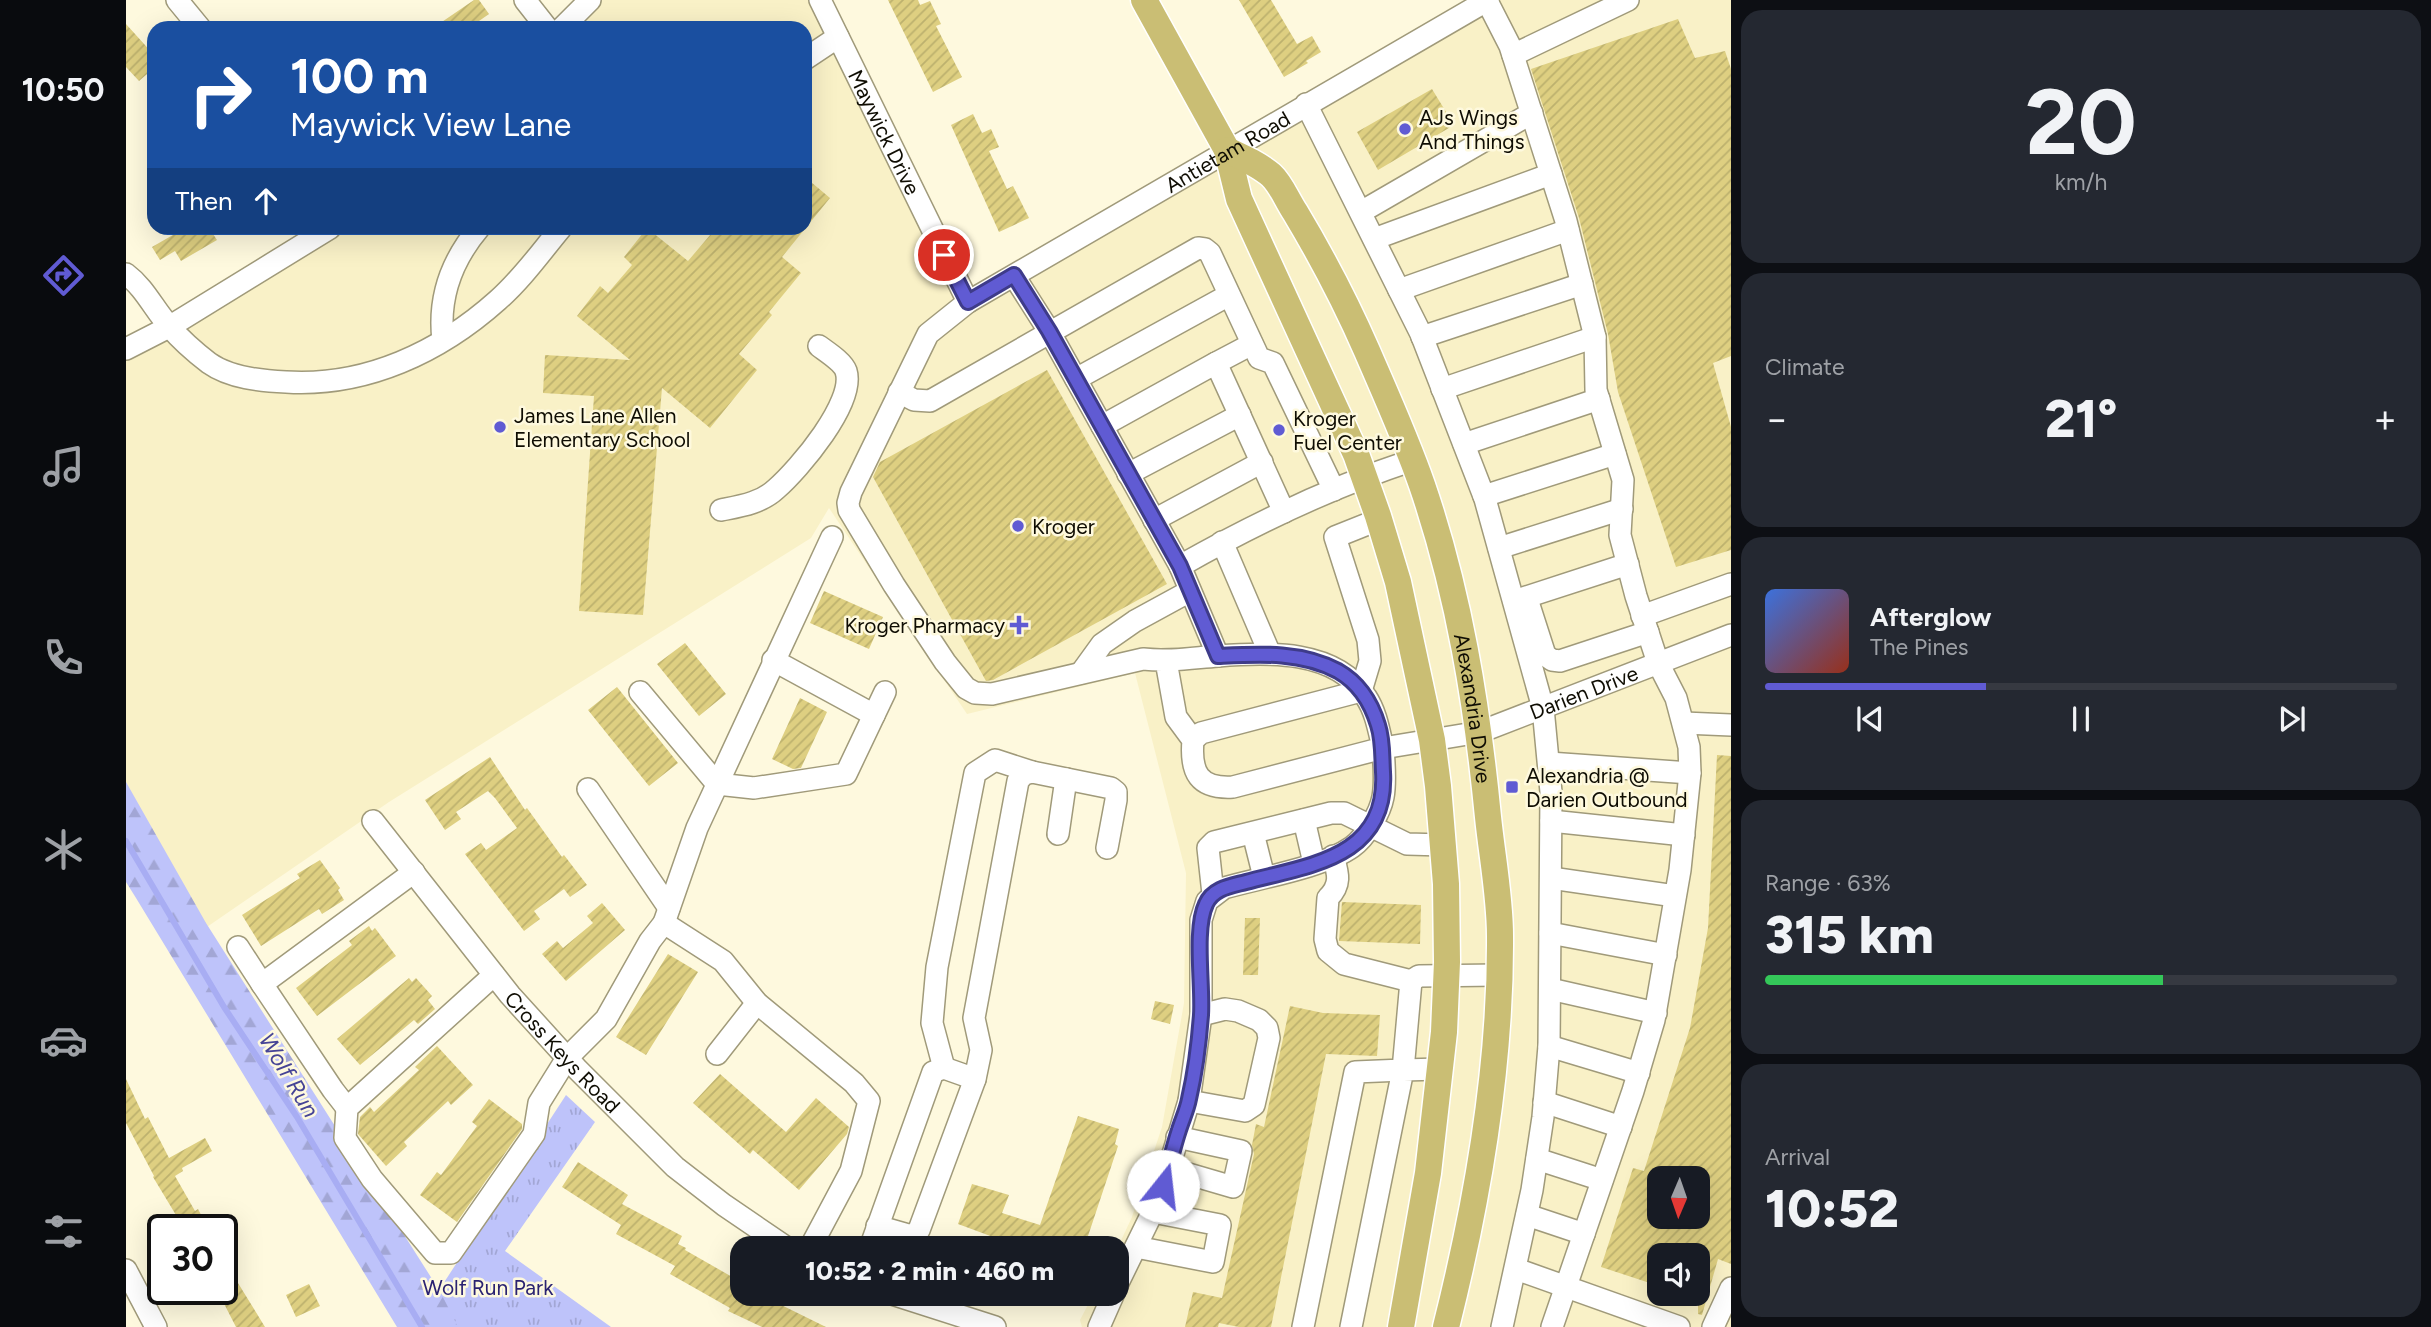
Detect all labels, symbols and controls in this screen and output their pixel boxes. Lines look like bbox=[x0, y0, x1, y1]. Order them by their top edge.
text: 100 m bbox=[290, 46, 429, 105]
icon: right bbox=[175, 49, 266, 140]
street label: Maywick Drive bbox=[844, 65, 926, 199]
text: 20 bbox=[2025, 68, 2137, 177]
text: 10:50 bbox=[21, 71, 105, 109]
street label: Antietam Road bbox=[1160, 105, 1294, 197]
place label: AJs Wings And Things bbox=[1419, 105, 1524, 154]
text: Maywick View Lane bbox=[290, 106, 571, 144]
marker: AJs Wings And Things bbox=[1397, 121, 1413, 137]
text: km/h bbox=[2055, 168, 2107, 196]
icon: ahead bbox=[247, 182, 285, 220]
text: Then bbox=[175, 185, 233, 217]
pin bbox=[914, 225, 974, 285]
icon: arrive bbox=[925, 236, 963, 274]
icon: directions bbox=[39, 251, 88, 300]
text: Climate bbox=[1765, 353, 1844, 381]
text: 21° bbox=[2045, 388, 2117, 450]
text: − bbox=[1765, 396, 1789, 442]
text: + bbox=[2373, 396, 2397, 442]
place label: James Lane Allen Elementary School bbox=[514, 403, 690, 452]
place label: Kroger Fuel Center bbox=[1293, 406, 1402, 455]
marker: James Lane Allen Elementary School bbox=[492, 419, 508, 435]
marker: Kroger Fuel Center bbox=[1271, 422, 1287, 438]
icon: music bbox=[39, 442, 88, 491]
place label: Kroger bbox=[1032, 514, 1095, 539]
marker: Kroger bbox=[1010, 518, 1026, 534]
text: Afterglow bbox=[1870, 601, 1992, 633]
place label: Kroger Pharmacy bbox=[844, 613, 1005, 638]
marker: Kroger Pharmacy bbox=[1011, 617, 1027, 633]
street label: Alexandria Drive bbox=[1449, 631, 1497, 784]
icon: phone bbox=[39, 633, 88, 682]
text: The Pines bbox=[1870, 633, 1969, 661]
street label: Darien Drive bbox=[1526, 660, 1641, 724]
icon: previous bbox=[1851, 700, 1889, 738]
icon: pause bbox=[2062, 700, 2100, 738]
icon: next bbox=[2273, 700, 2311, 738]
place label: Alexandria @ Darien Outbound bbox=[1526, 763, 1688, 812]
marker: Alexandria @ Darien Outbound bbox=[1504, 779, 1520, 795]
icon: climate bbox=[39, 825, 88, 874]
text: Range · 63% bbox=[1765, 869, 1891, 897]
text: 315 km bbox=[1765, 904, 1934, 966]
street label: Cross Keys Road bbox=[500, 986, 626, 1118]
icon: car bbox=[39, 1016, 88, 1065]
water label: Wolf Run bbox=[253, 1028, 325, 1123]
text: Arrival bbox=[1765, 1143, 1830, 1171]
position arrow bbox=[1126, 1149, 1200, 1223]
north arrow bbox=[1647, 1166, 1710, 1228]
map controls bbox=[1647, 1166, 1710, 1306]
text: 10:52 bbox=[1765, 1178, 1899, 1240]
icon: filters bbox=[39, 1207, 88, 1256]
speed limit sign: 30 bbox=[147, 1214, 238, 1305]
button: sound bbox=[1647, 1243, 1710, 1306]
text: 10:52 · 2 min · 460 m bbox=[805, 1255, 1054, 1287]
park label: Wolf Run Park bbox=[423, 1275, 554, 1300]

